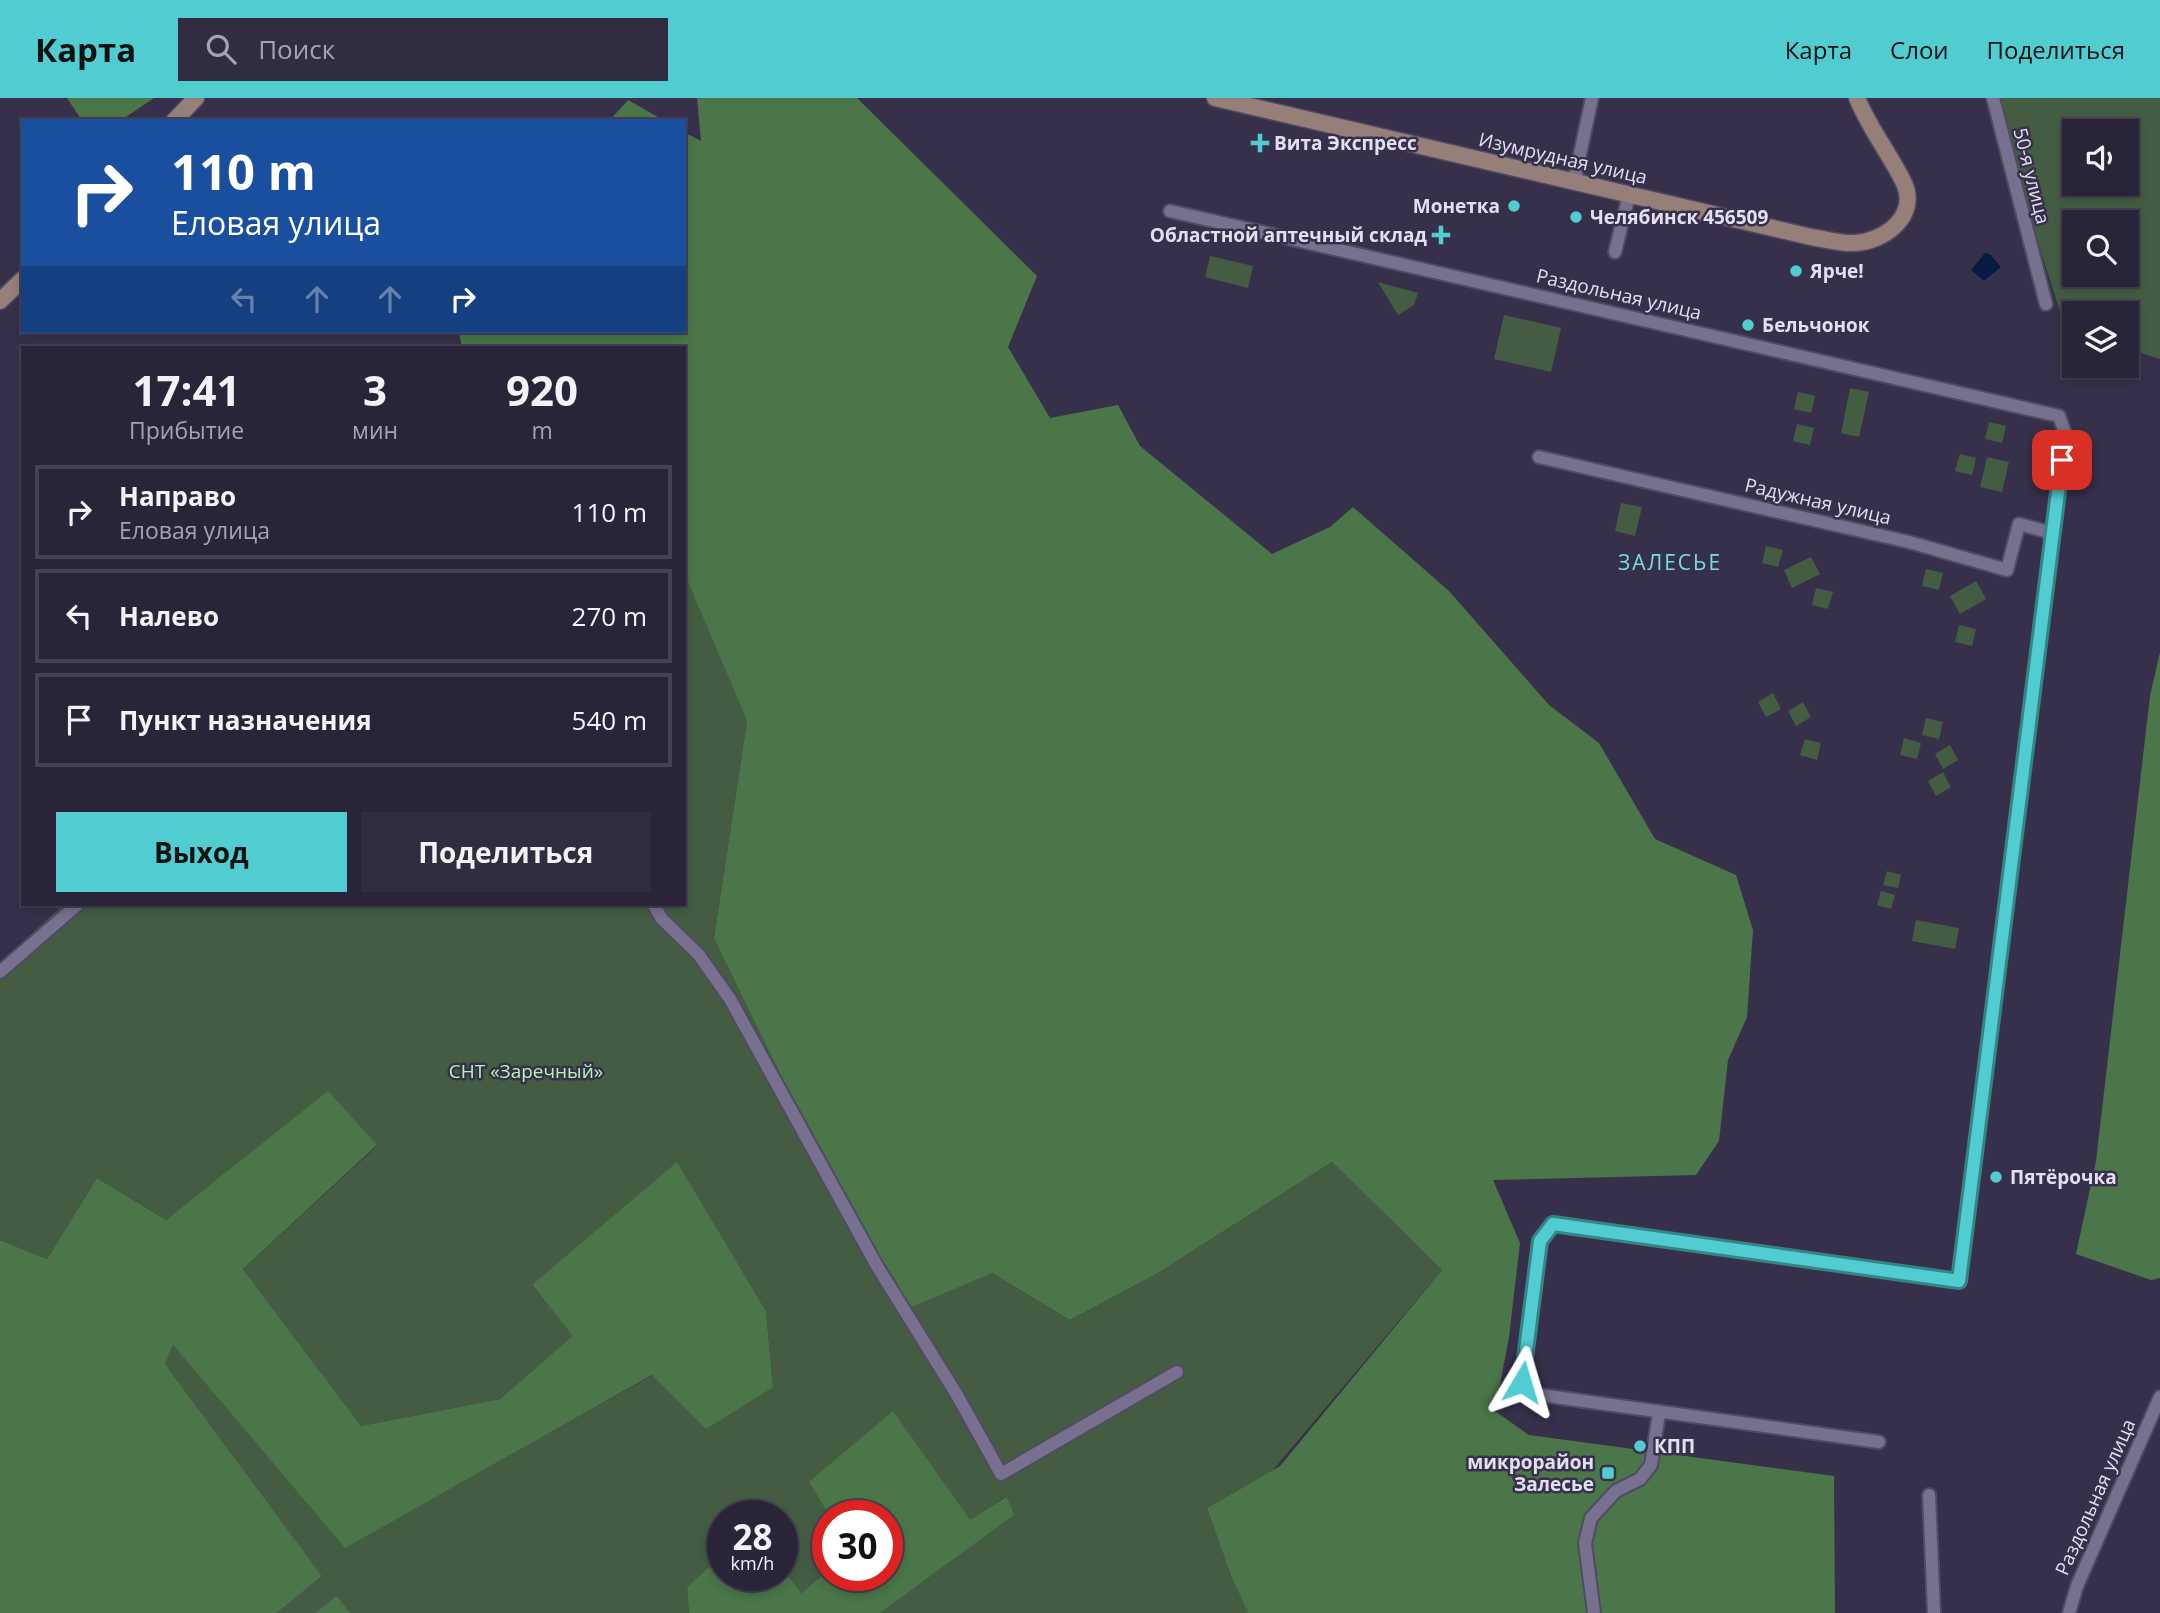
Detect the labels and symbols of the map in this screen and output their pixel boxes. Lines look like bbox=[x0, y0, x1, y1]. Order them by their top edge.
street label: 50-я улица bbox=[2008, 125, 2056, 227]
street label: Изумрудная улица bbox=[1476, 126, 1650, 190]
place label: Вита Экспресс bbox=[1274, 130, 1417, 156]
marker: Вита Экспресс bbox=[1252, 135, 1268, 151]
place label: Монетка bbox=[1413, 193, 1500, 219]
marker: Монетка bbox=[1506, 198, 1522, 214]
place label: Челябинск 456509 bbox=[1590, 204, 1768, 230]
marker: Челябинск 456509 bbox=[1568, 209, 1584, 225]
place label: Областной аптечный склад bbox=[1150, 222, 1427, 248]
marker: Областной аптечный склад bbox=[1433, 227, 1449, 243]
place label: Ярче! bbox=[1809, 258, 1864, 284]
street label: Раздольная улица bbox=[1534, 262, 1704, 326]
marker: Ярче! bbox=[1788, 263, 1804, 279]
place label: Бельчонок bbox=[1762, 312, 1870, 338]
marker: Бельчонок bbox=[1740, 317, 1756, 333]
pin bbox=[2032, 430, 2092, 490]
street label: Радужная улица bbox=[1742, 472, 1894, 530]
district label: ЗАЛЕСЬЕ bbox=[1618, 548, 1722, 576]
park label: СНТ «Заречный» bbox=[449, 1058, 603, 1084]
place label: Пятёрочка bbox=[2010, 1164, 2117, 1190]
marker: Пятёрочка bbox=[1988, 1169, 2004, 1185]
position arrow bbox=[1485, 1345, 1559, 1419]
street label: Раздольная улица bbox=[2049, 1415, 2141, 1579]
place label: КПП bbox=[1654, 1433, 1695, 1459]
marker: КПП bbox=[1632, 1438, 1648, 1454]
place label: микрорайон Залесье bbox=[1467, 1449, 1594, 1497]
marker: микрорайон Залесье bbox=[1600, 1465, 1616, 1481]
speed limit sign: 30 bbox=[812, 1500, 903, 1591]

